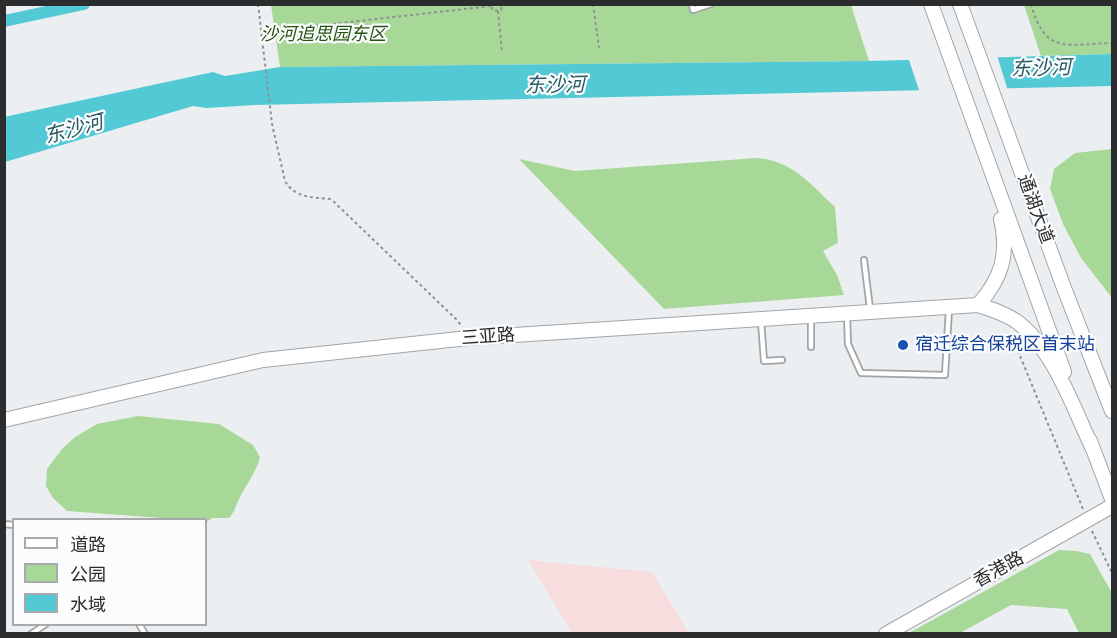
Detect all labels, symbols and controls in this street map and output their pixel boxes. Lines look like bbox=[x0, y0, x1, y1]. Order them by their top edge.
park label: 沙河追思园东区 bbox=[260, 24, 386, 46]
water label: 东沙河 bbox=[1011, 56, 1071, 82]
water label: 东沙河 bbox=[525, 73, 585, 99]
water label: 东沙河 bbox=[42, 111, 106, 149]
street label: 通湖大道 bbox=[1013, 171, 1057, 247]
street label: 三亚路 bbox=[460, 324, 516, 350]
place label: 宿迁综合保税区首末站 bbox=[915, 334, 1095, 356]
marker: 宿迁综合保税区首末站 bbox=[896, 338, 910, 352]
legend bbox=[12, 518, 207, 626]
text: 道路 bbox=[70, 534, 106, 556]
street label: 香港路 bbox=[970, 547, 1028, 593]
text: 公园 bbox=[70, 564, 106, 586]
text: 水域 bbox=[70, 594, 106, 616]

